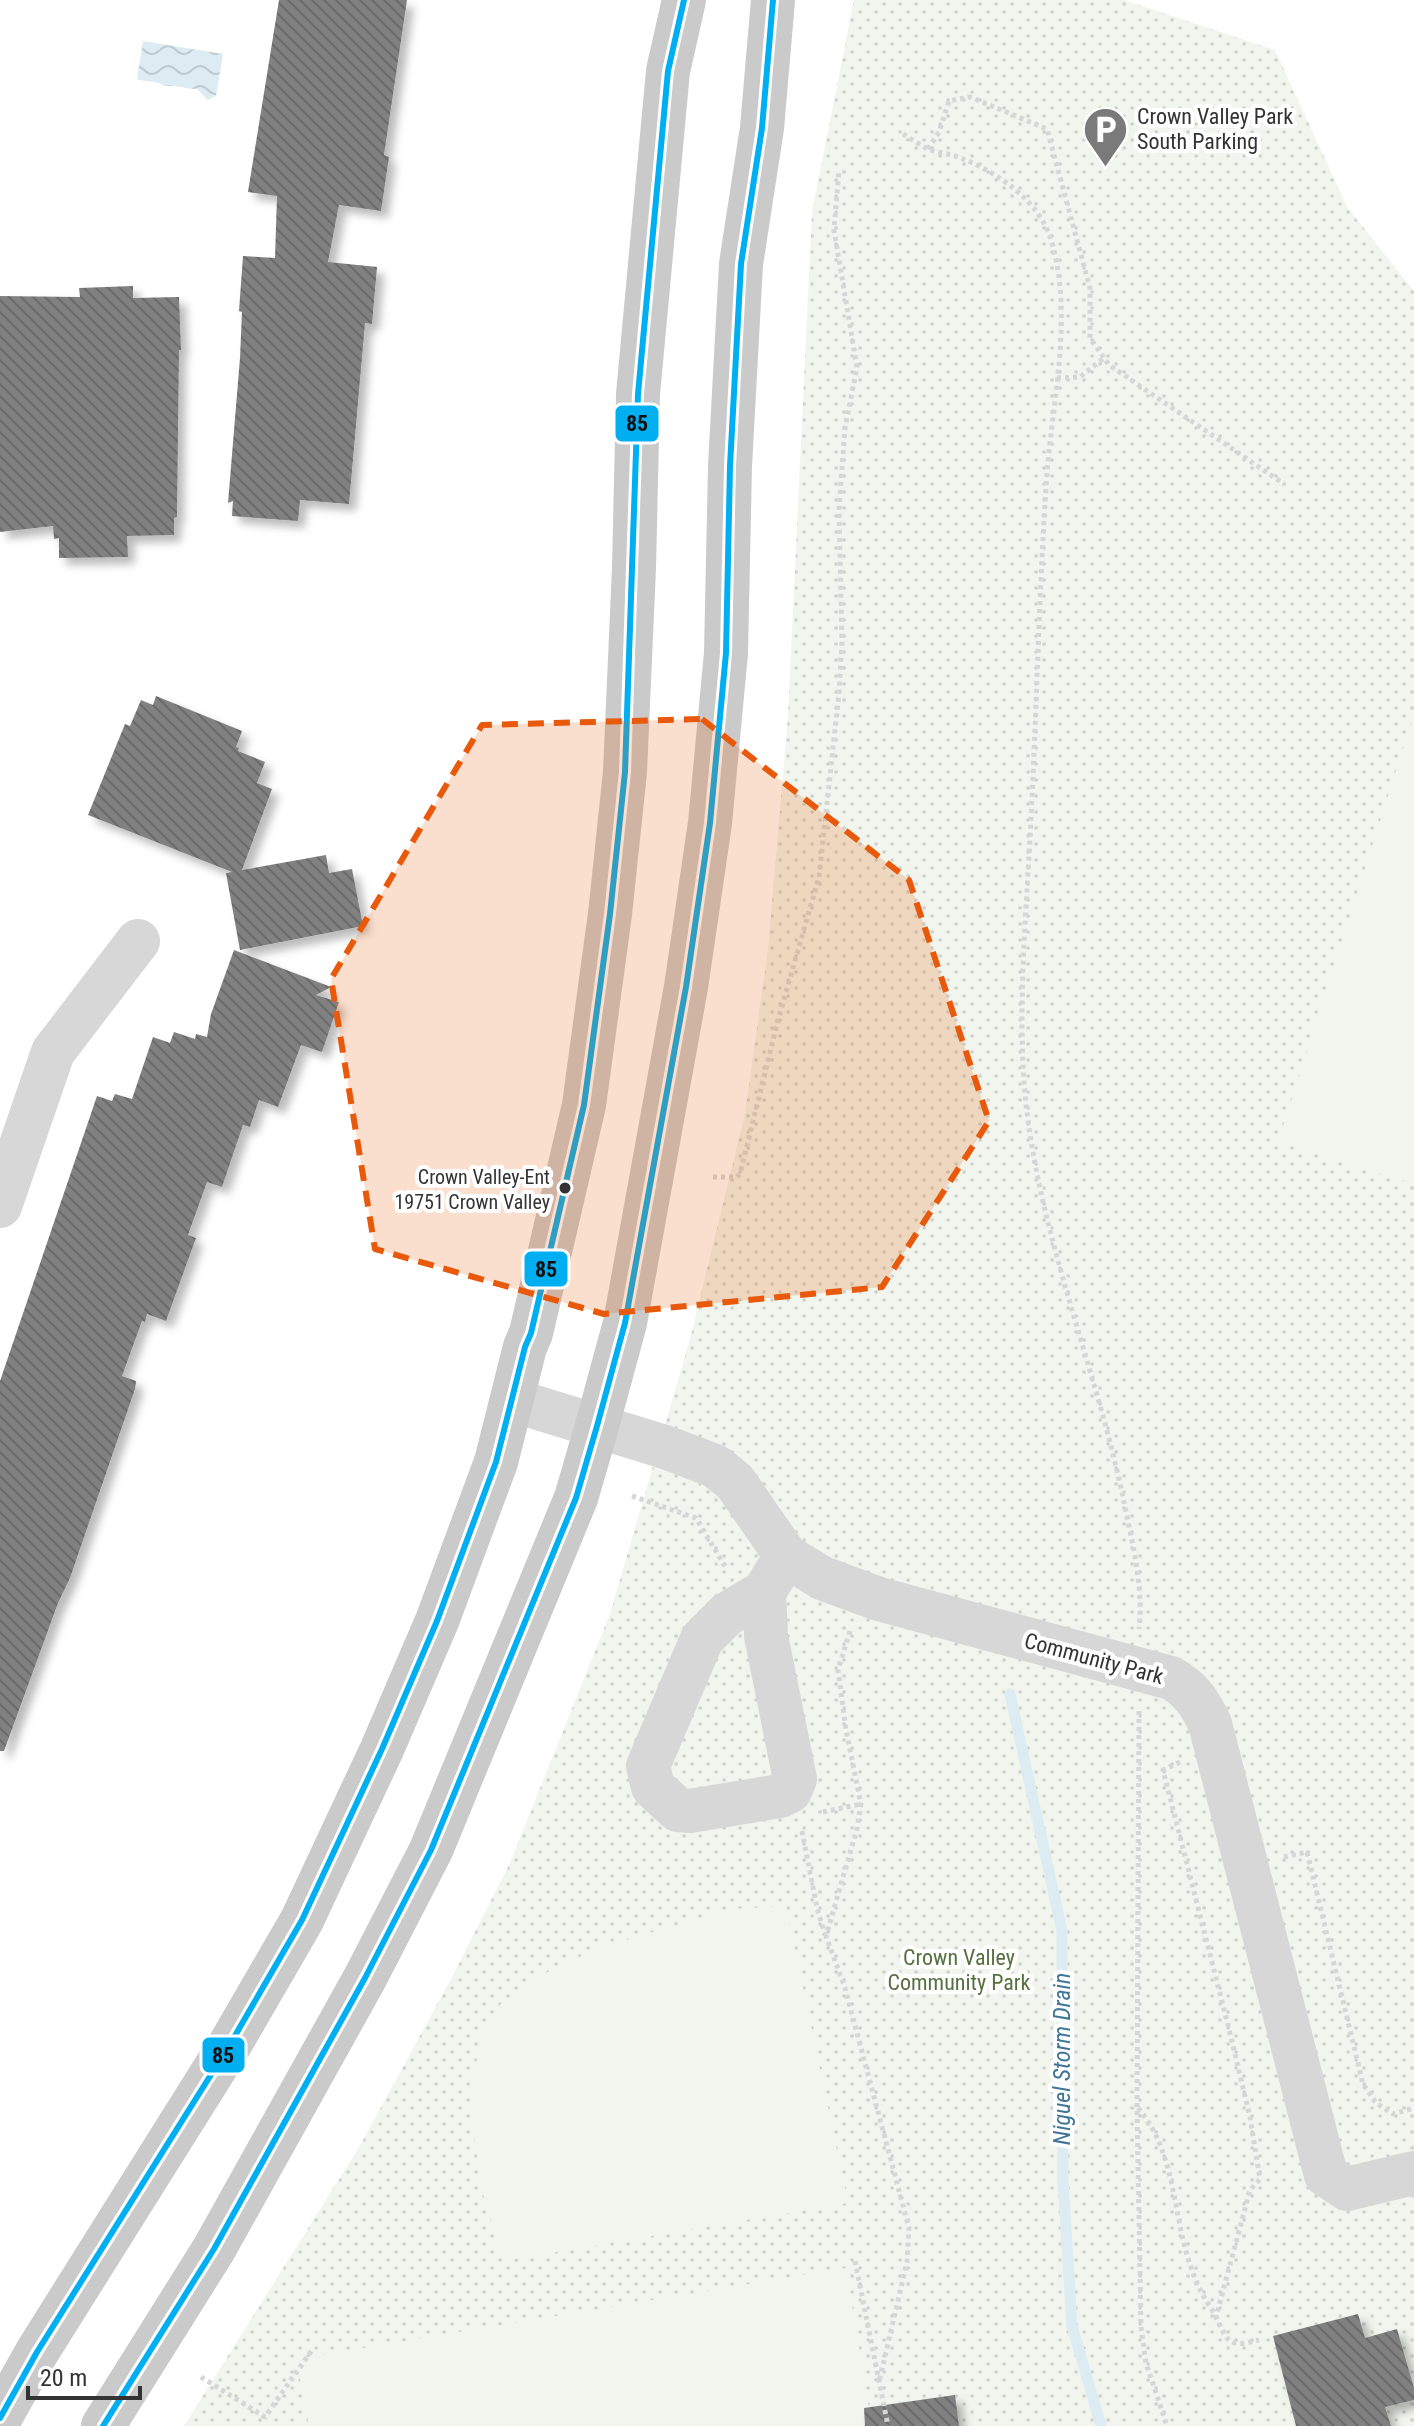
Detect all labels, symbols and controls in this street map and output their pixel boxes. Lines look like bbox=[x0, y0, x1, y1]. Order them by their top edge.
place label: Crown Valley Park South Parking bbox=[1137, 104, 1293, 154]
parking icon: Crown Valley Park South Parking bbox=[1082, 105, 1130, 168]
line badge: 85 bbox=[614, 404, 660, 443]
text: 85 bbox=[626, 411, 648, 436]
place label: Crown Valley-Ent 19751 Crown Valley bbox=[394, 1165, 550, 1214]
marker: Crown Valley-Ent 19751 Crown Valley bbox=[557, 1180, 573, 1196]
line badge: 85 bbox=[523, 1250, 569, 1288]
text: 85 bbox=[535, 1257, 557, 1282]
street label: Community Park bbox=[1022, 1628, 1166, 1689]
park label: Crown Valley Community Park bbox=[888, 1945, 1031, 1995]
water label: Niguel Storm Drain bbox=[1048, 1973, 1076, 2145]
line badge: 85 bbox=[201, 2036, 246, 2074]
text: 85 bbox=[212, 2043, 234, 2068]
scale bar bbox=[28, 2350, 140, 2400]
text: 20 m bbox=[40, 2364, 87, 2392]

